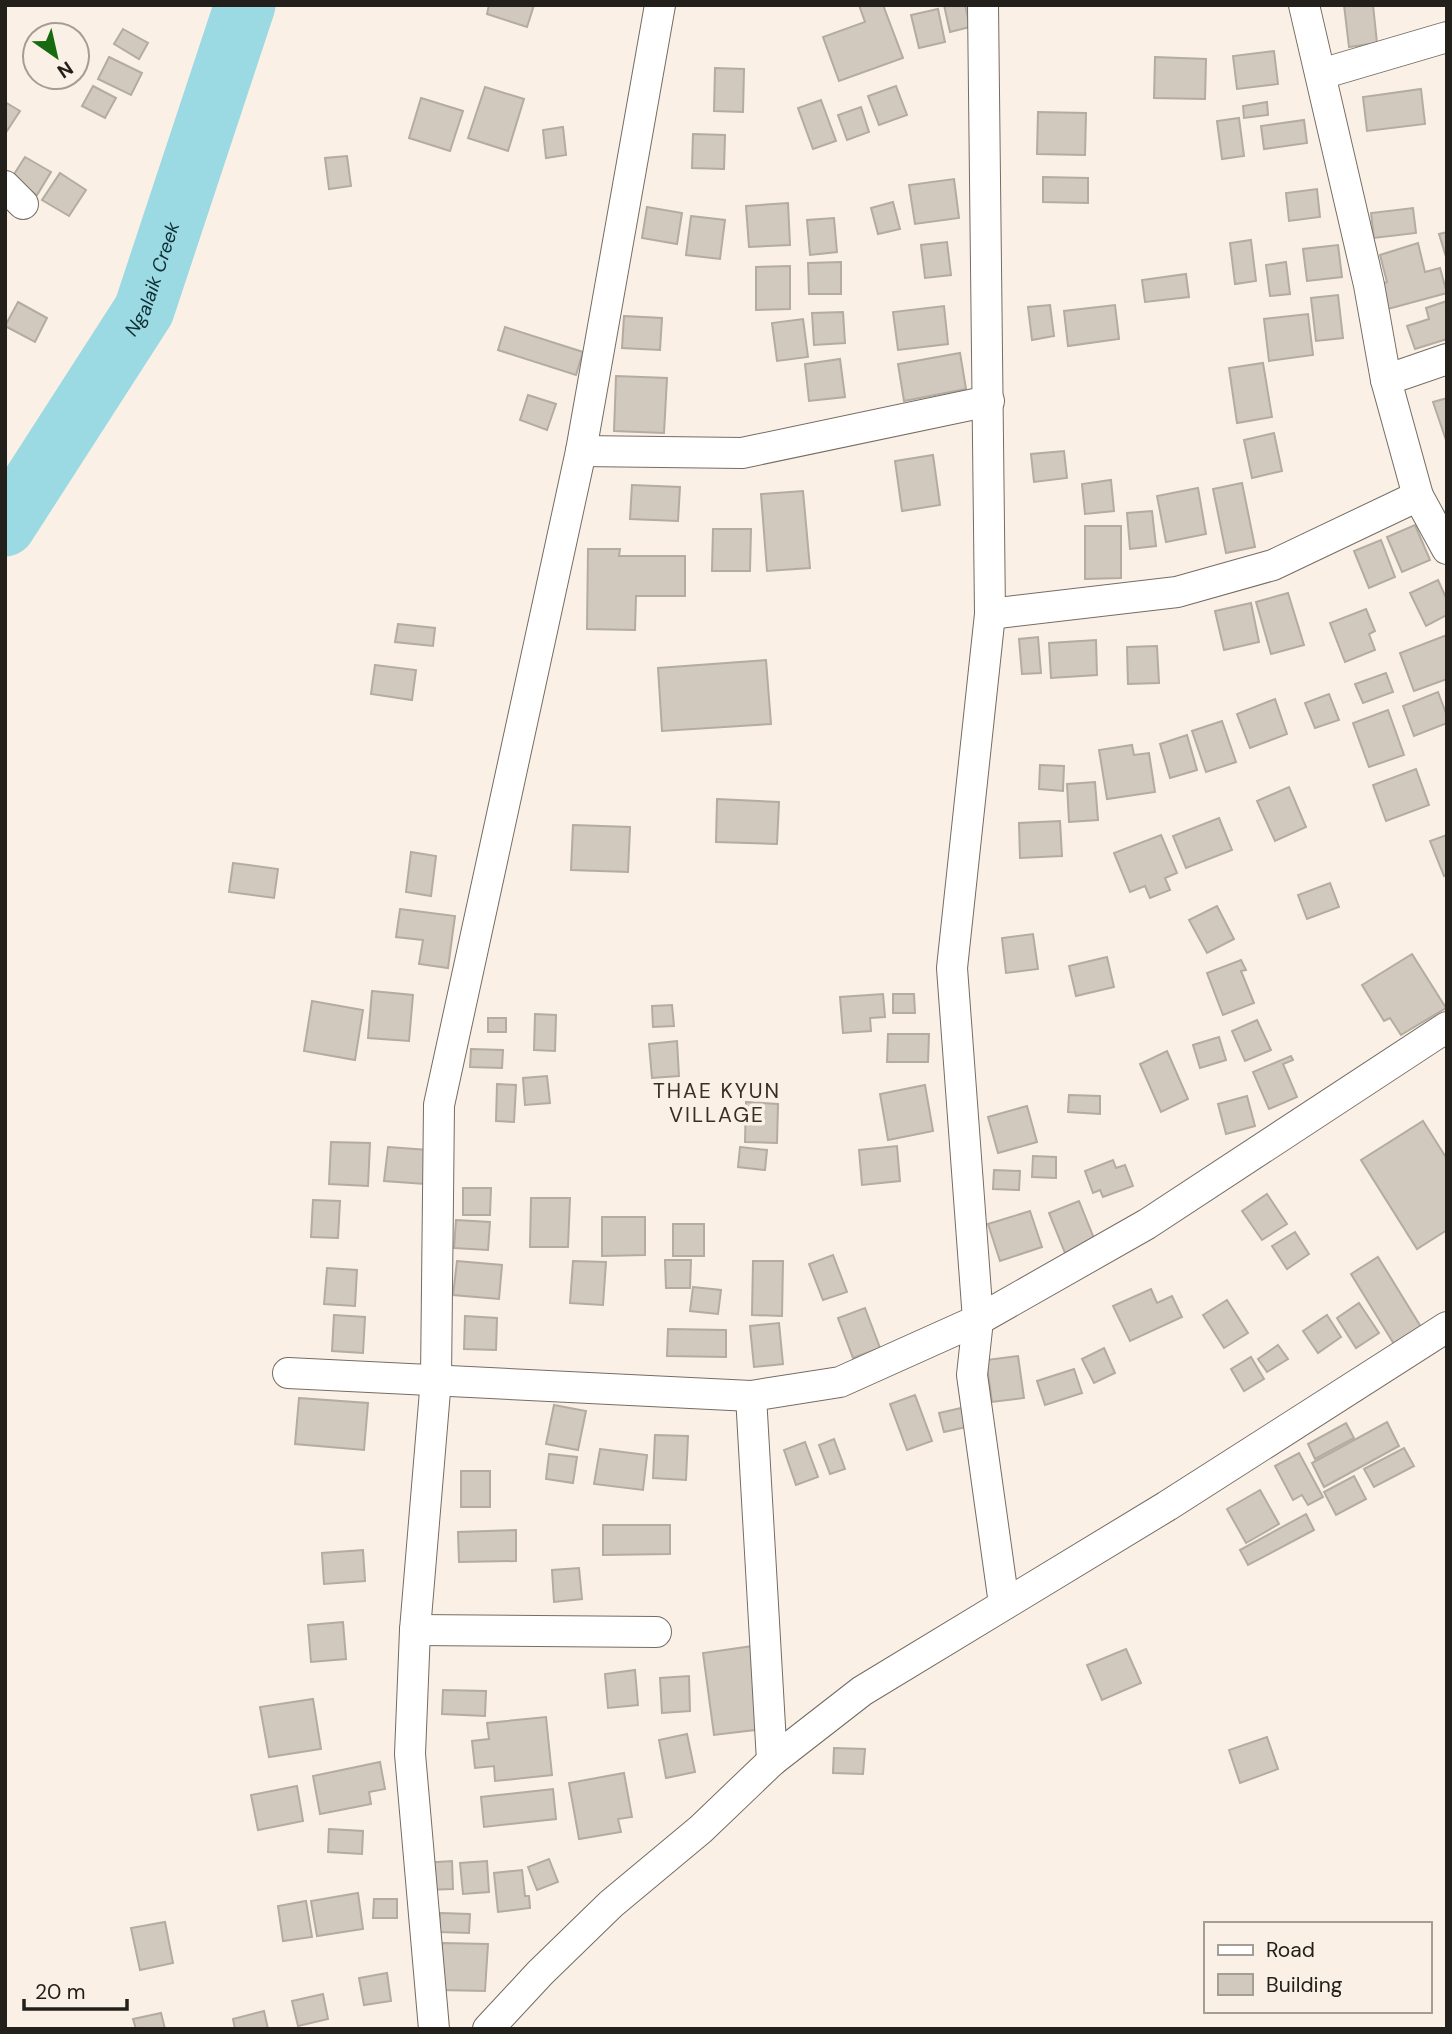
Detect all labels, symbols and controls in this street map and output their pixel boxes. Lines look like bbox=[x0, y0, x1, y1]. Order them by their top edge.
north arrow bbox=[21, 21, 91, 91]
text: N bbox=[52, 55, 78, 84]
water label: Ngalaik Creek bbox=[118, 218, 185, 340]
district label: THAE KYUN VILLAGE bbox=[653, 1077, 781, 1129]
legend bbox=[1204, 1922, 1431, 2013]
text: Road bbox=[1266, 1936, 1315, 1964]
scale bar bbox=[24, 1968, 128, 2012]
text: Building bbox=[1266, 1971, 1343, 1999]
text: 20 m bbox=[35, 1978, 86, 2006]

